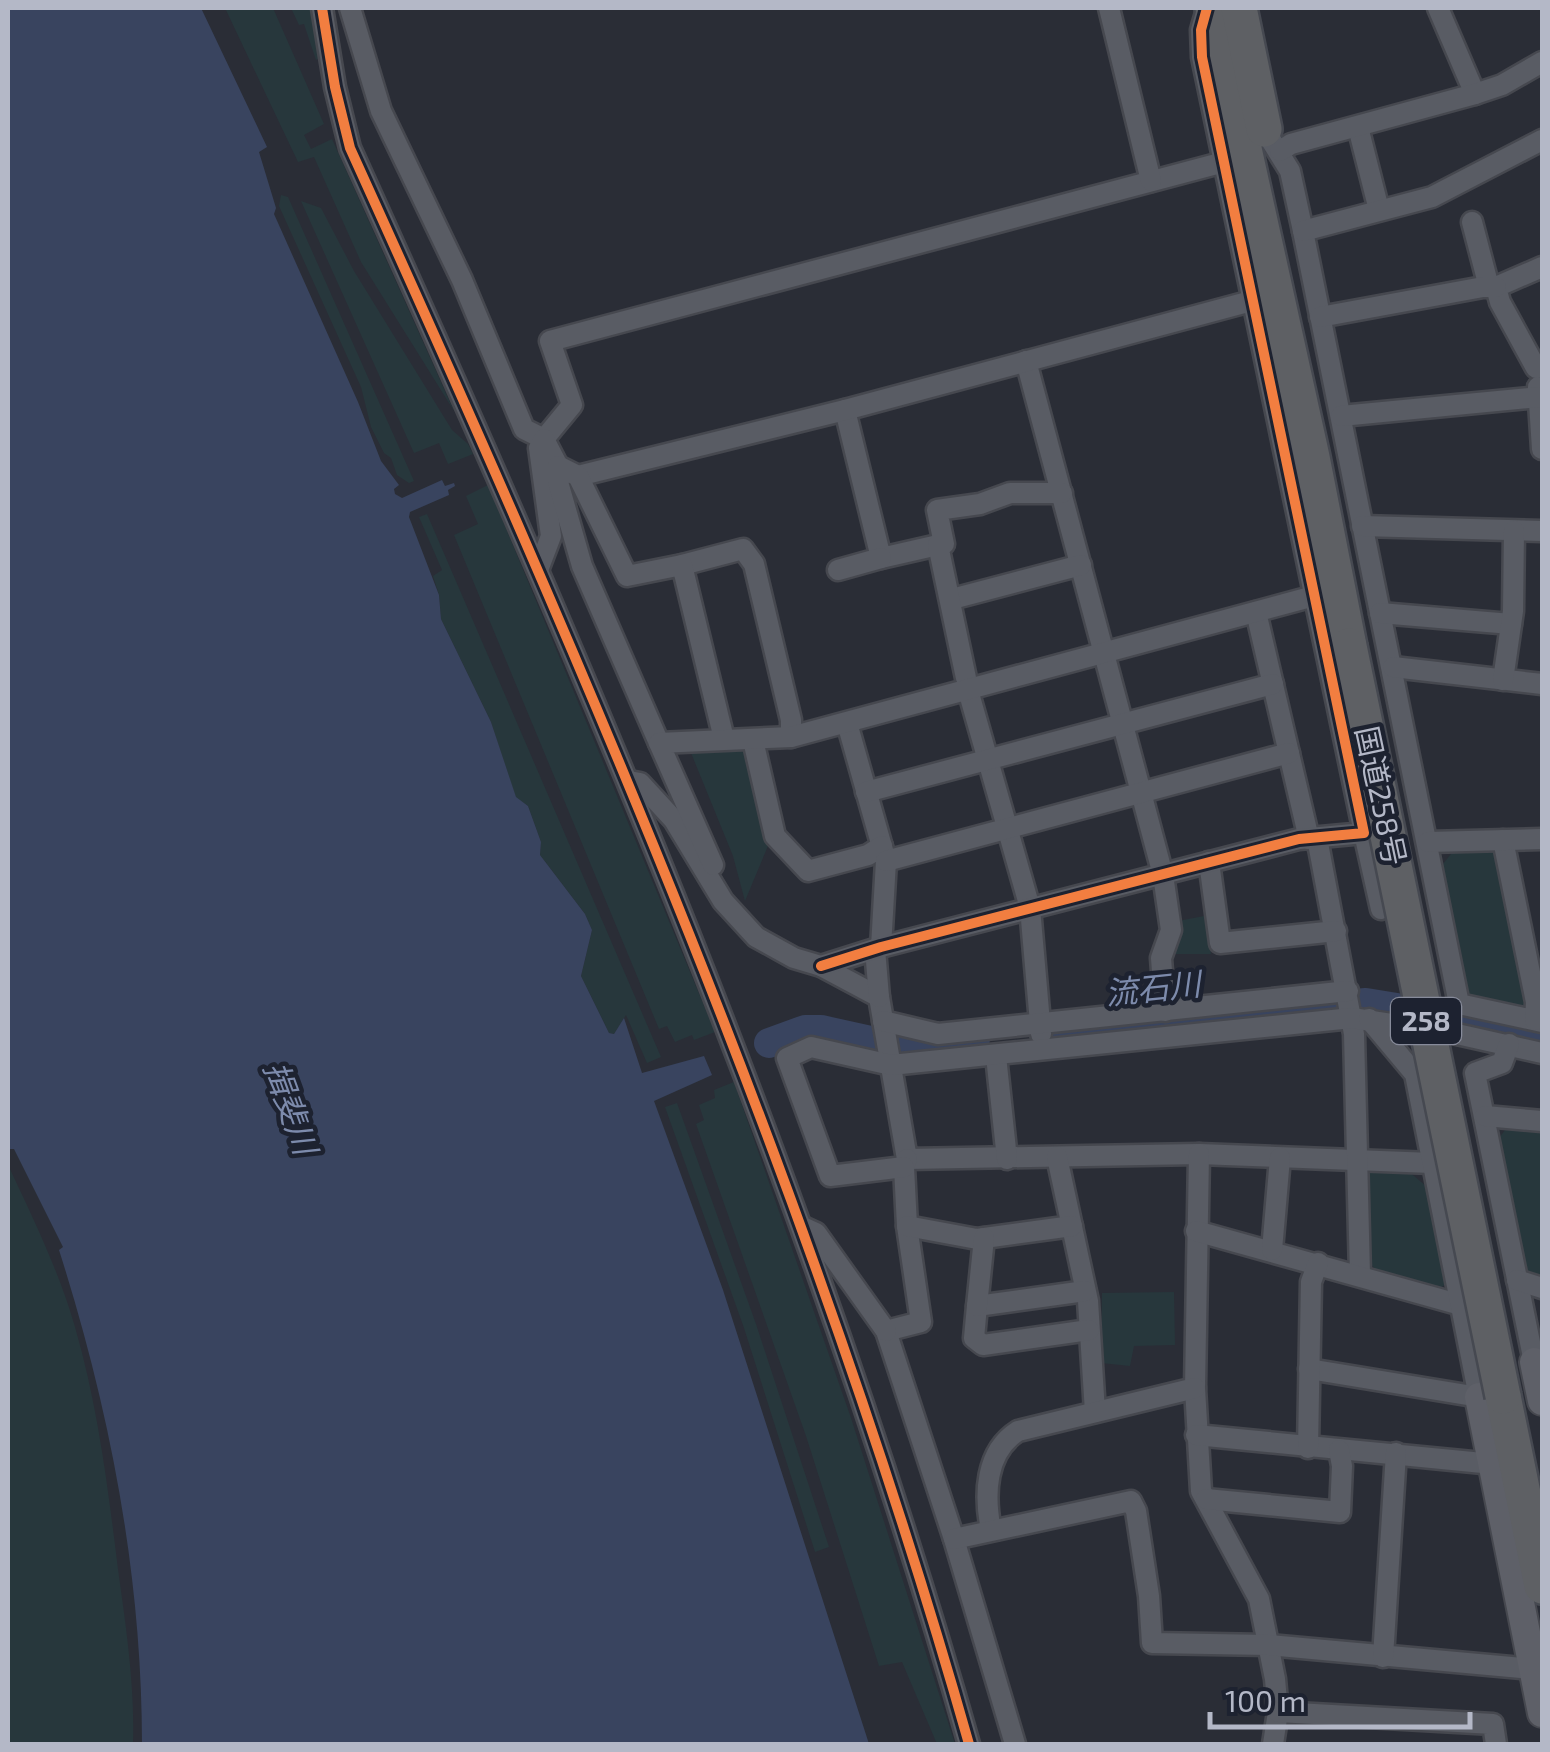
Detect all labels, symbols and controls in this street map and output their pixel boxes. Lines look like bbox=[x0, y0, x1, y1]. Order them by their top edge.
street label: 国道258号 bbox=[1350, 723, 1414, 868]
water label: 流石川 bbox=[1103, 963, 1205, 1011]
road number: 258 bbox=[1391, 998, 1461, 1044]
water label: 揖斐川 bbox=[258, 1056, 327, 1162]
scale bar bbox=[1210, 1667, 1470, 1729]
text: 100 m bbox=[1225, 1682, 1306, 1718]

